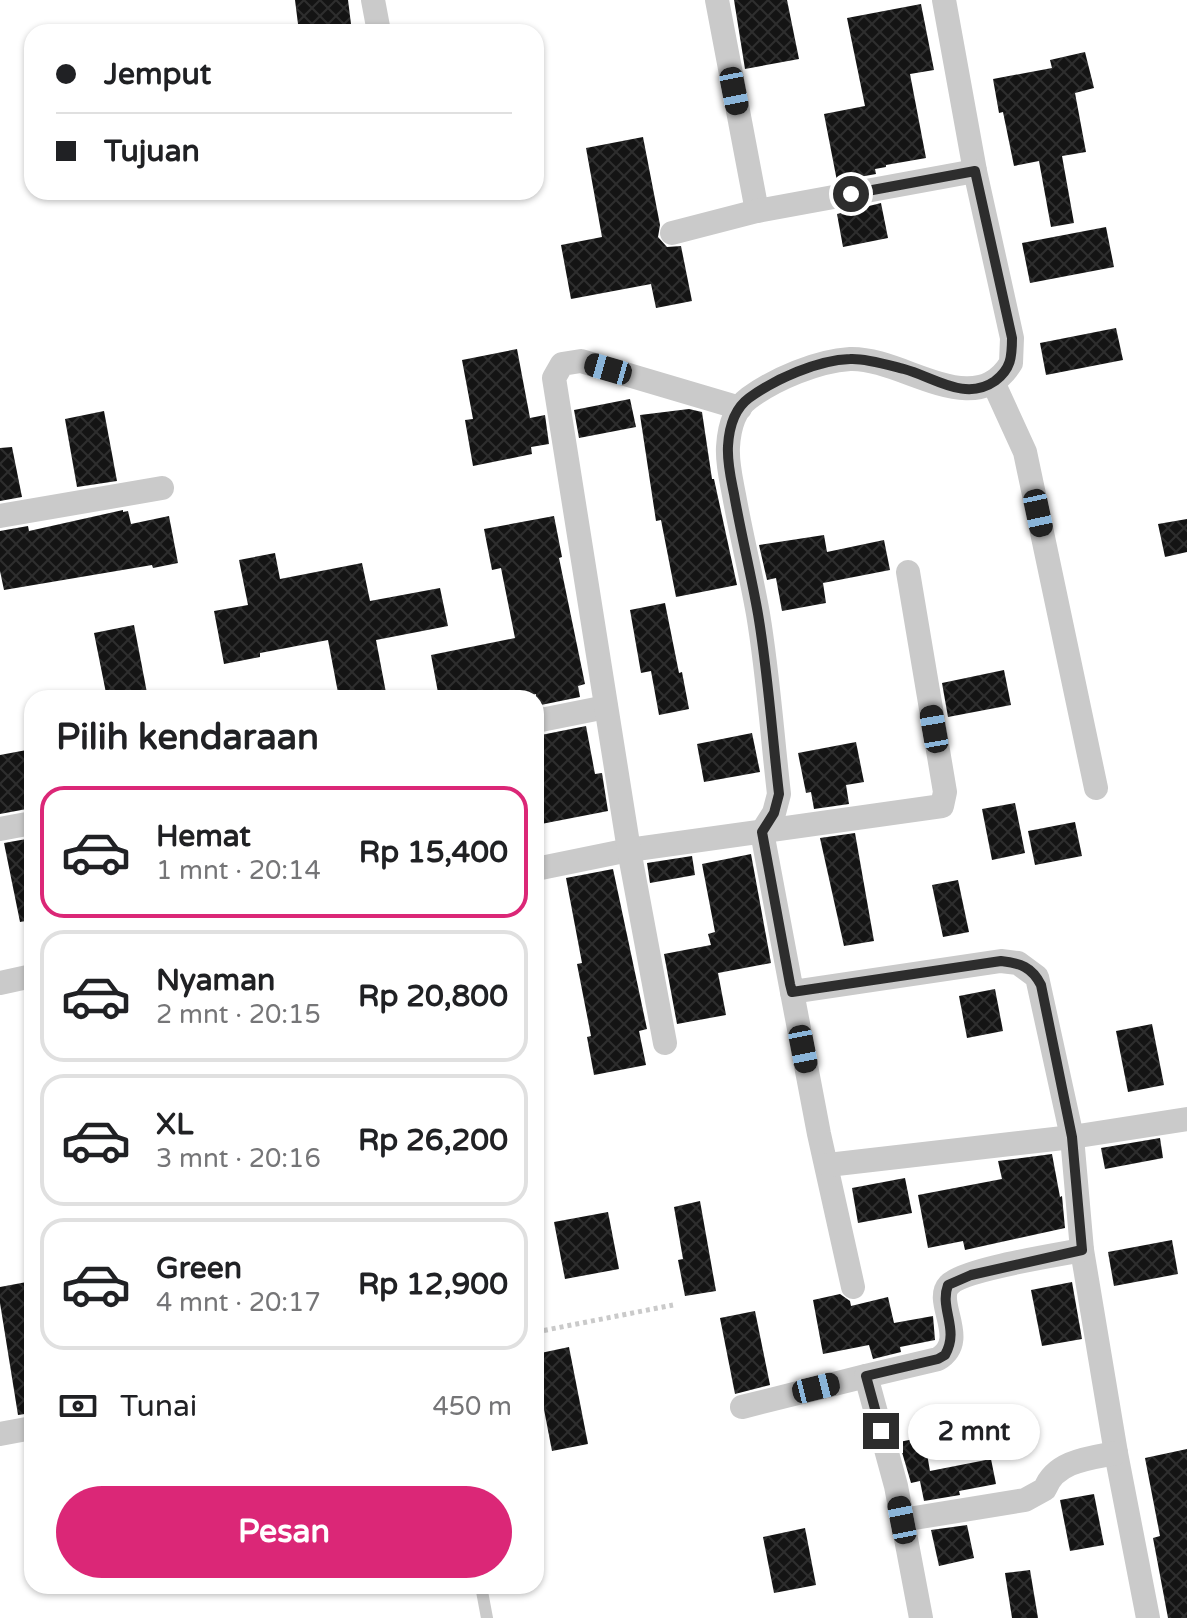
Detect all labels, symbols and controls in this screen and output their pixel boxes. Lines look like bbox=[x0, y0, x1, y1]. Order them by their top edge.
text: Jemput bbox=[104, 56, 211, 93]
car bbox=[718, 65, 750, 117]
text: Tujuan bbox=[104, 133, 200, 170]
route start bbox=[833, 176, 869, 212]
car bbox=[582, 351, 634, 387]
car bbox=[1021, 487, 1055, 539]
car bbox=[918, 703, 950, 755]
text: Pilih kendaraan bbox=[56, 716, 319, 759]
icon: car bbox=[60, 816, 132, 888]
text: Hemat bbox=[156, 818, 251, 855]
text: Rp 15,400 bbox=[359, 834, 508, 871]
text: 1 mnt · 20:14 bbox=[156, 855, 321, 886]
icon: car bbox=[60, 960, 132, 1032]
text: Nyaman bbox=[156, 962, 275, 999]
text: Rp 20,800 bbox=[358, 978, 508, 1015]
text: 2 mnt · 20:15 bbox=[156, 999, 321, 1030]
car bbox=[787, 1023, 819, 1075]
icon: car bbox=[60, 1104, 132, 1176]
text: XL bbox=[156, 1106, 193, 1143]
text: Rp 26,200 bbox=[358, 1122, 508, 1159]
text: 3 mnt · 20:16 bbox=[156, 1143, 321, 1174]
icon: car bbox=[60, 1248, 132, 1320]
text: Green bbox=[156, 1250, 242, 1287]
text: Rp 12,900 bbox=[358, 1266, 508, 1303]
text: 4 mnt · 20:17 bbox=[156, 1287, 321, 1318]
car bbox=[790, 1371, 842, 1405]
icon: cash bbox=[56, 1384, 100, 1428]
text: Tunai bbox=[120, 1388, 197, 1425]
text: 450 m bbox=[432, 1391, 512, 1422]
callout: 2 mnt bbox=[909, 1403, 1041, 1459]
route end bbox=[863, 1413, 899, 1449]
text: 2 mnt bbox=[938, 1416, 1010, 1447]
button: Pesan bbox=[56, 1486, 512, 1578]
car bbox=[886, 1494, 918, 1546]

